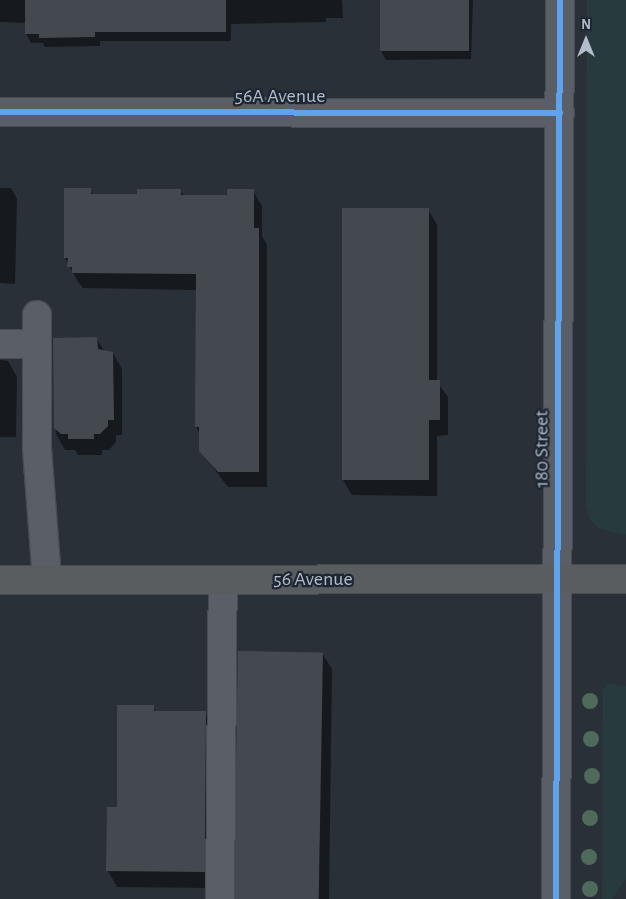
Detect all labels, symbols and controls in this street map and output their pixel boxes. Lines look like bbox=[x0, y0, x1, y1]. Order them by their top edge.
north arrow bbox=[561, 15, 611, 65]
text: N bbox=[581, 18, 591, 32]
street label: 56A Avenue bbox=[235, 84, 325, 108]
street label: 180 Street bbox=[530, 410, 554, 488]
street label: 56 Avenue bbox=[273, 567, 353, 591]

